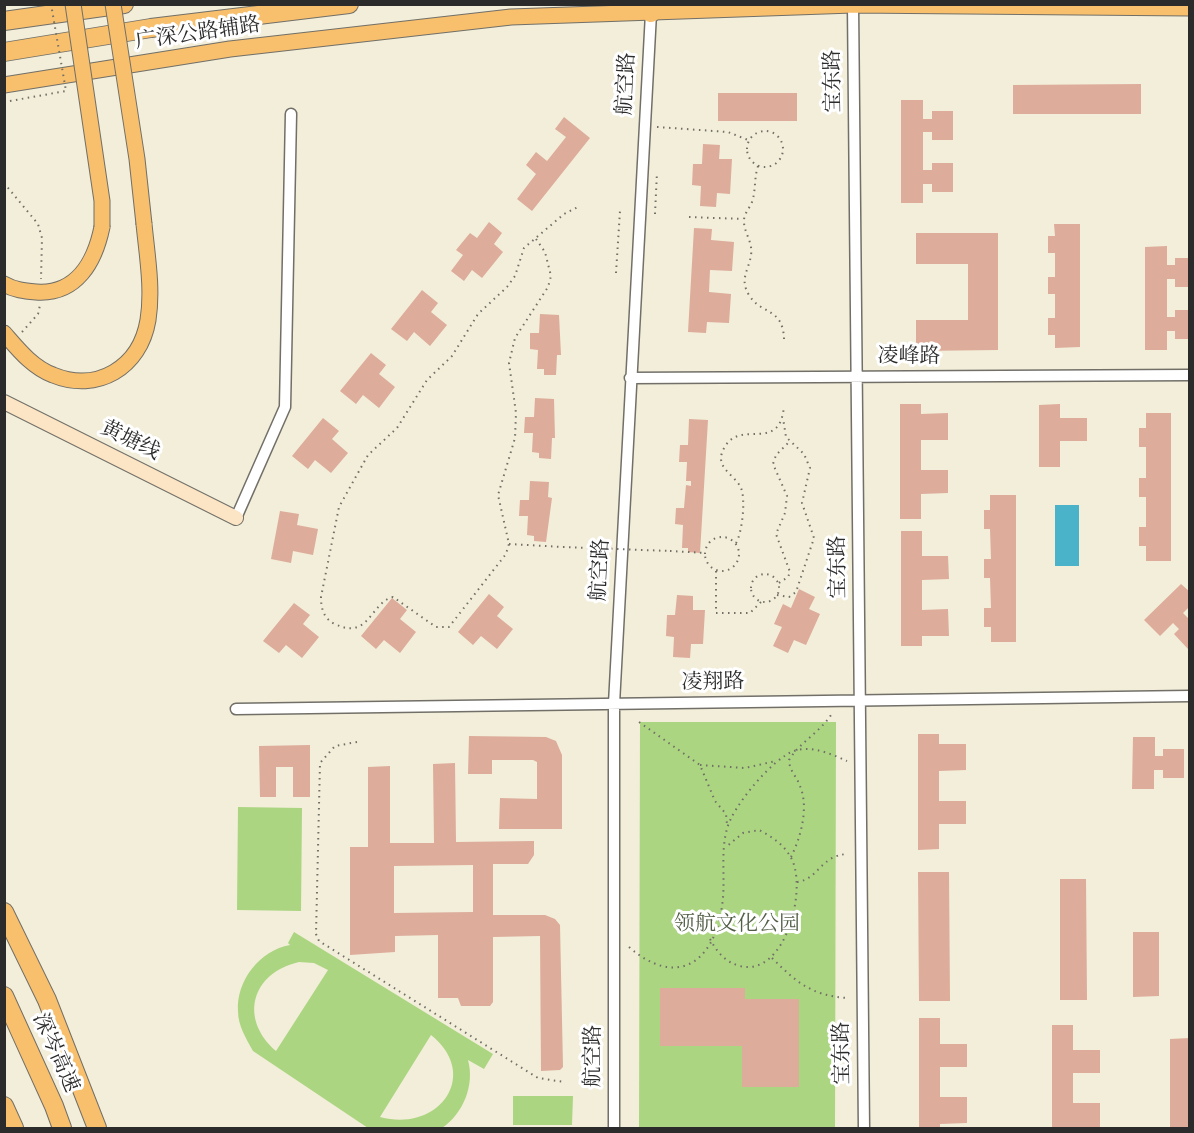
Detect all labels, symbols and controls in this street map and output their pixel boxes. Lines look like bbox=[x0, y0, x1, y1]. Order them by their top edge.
street label: 广深公路辅路 bbox=[134, 13, 262, 55]
street label: 宝东路 bbox=[821, 49, 847, 113]
street label: 航空路 bbox=[613, 52, 641, 116]
street label: 凌峰路 bbox=[878, 344, 940, 370]
street label: 黄塘线 bbox=[96, 416, 164, 466]
street label: 宝东路 bbox=[826, 535, 852, 599]
street label: 航空路 bbox=[587, 538, 615, 602]
street label: 凌翔路 bbox=[681, 670, 745, 696]
park label: 领航文化公园 bbox=[674, 912, 800, 938]
street label: 深岑高速 bbox=[26, 1010, 84, 1096]
street label: 宝东路 bbox=[830, 1021, 856, 1085]
street label: 航空路 bbox=[581, 1025, 607, 1087]

